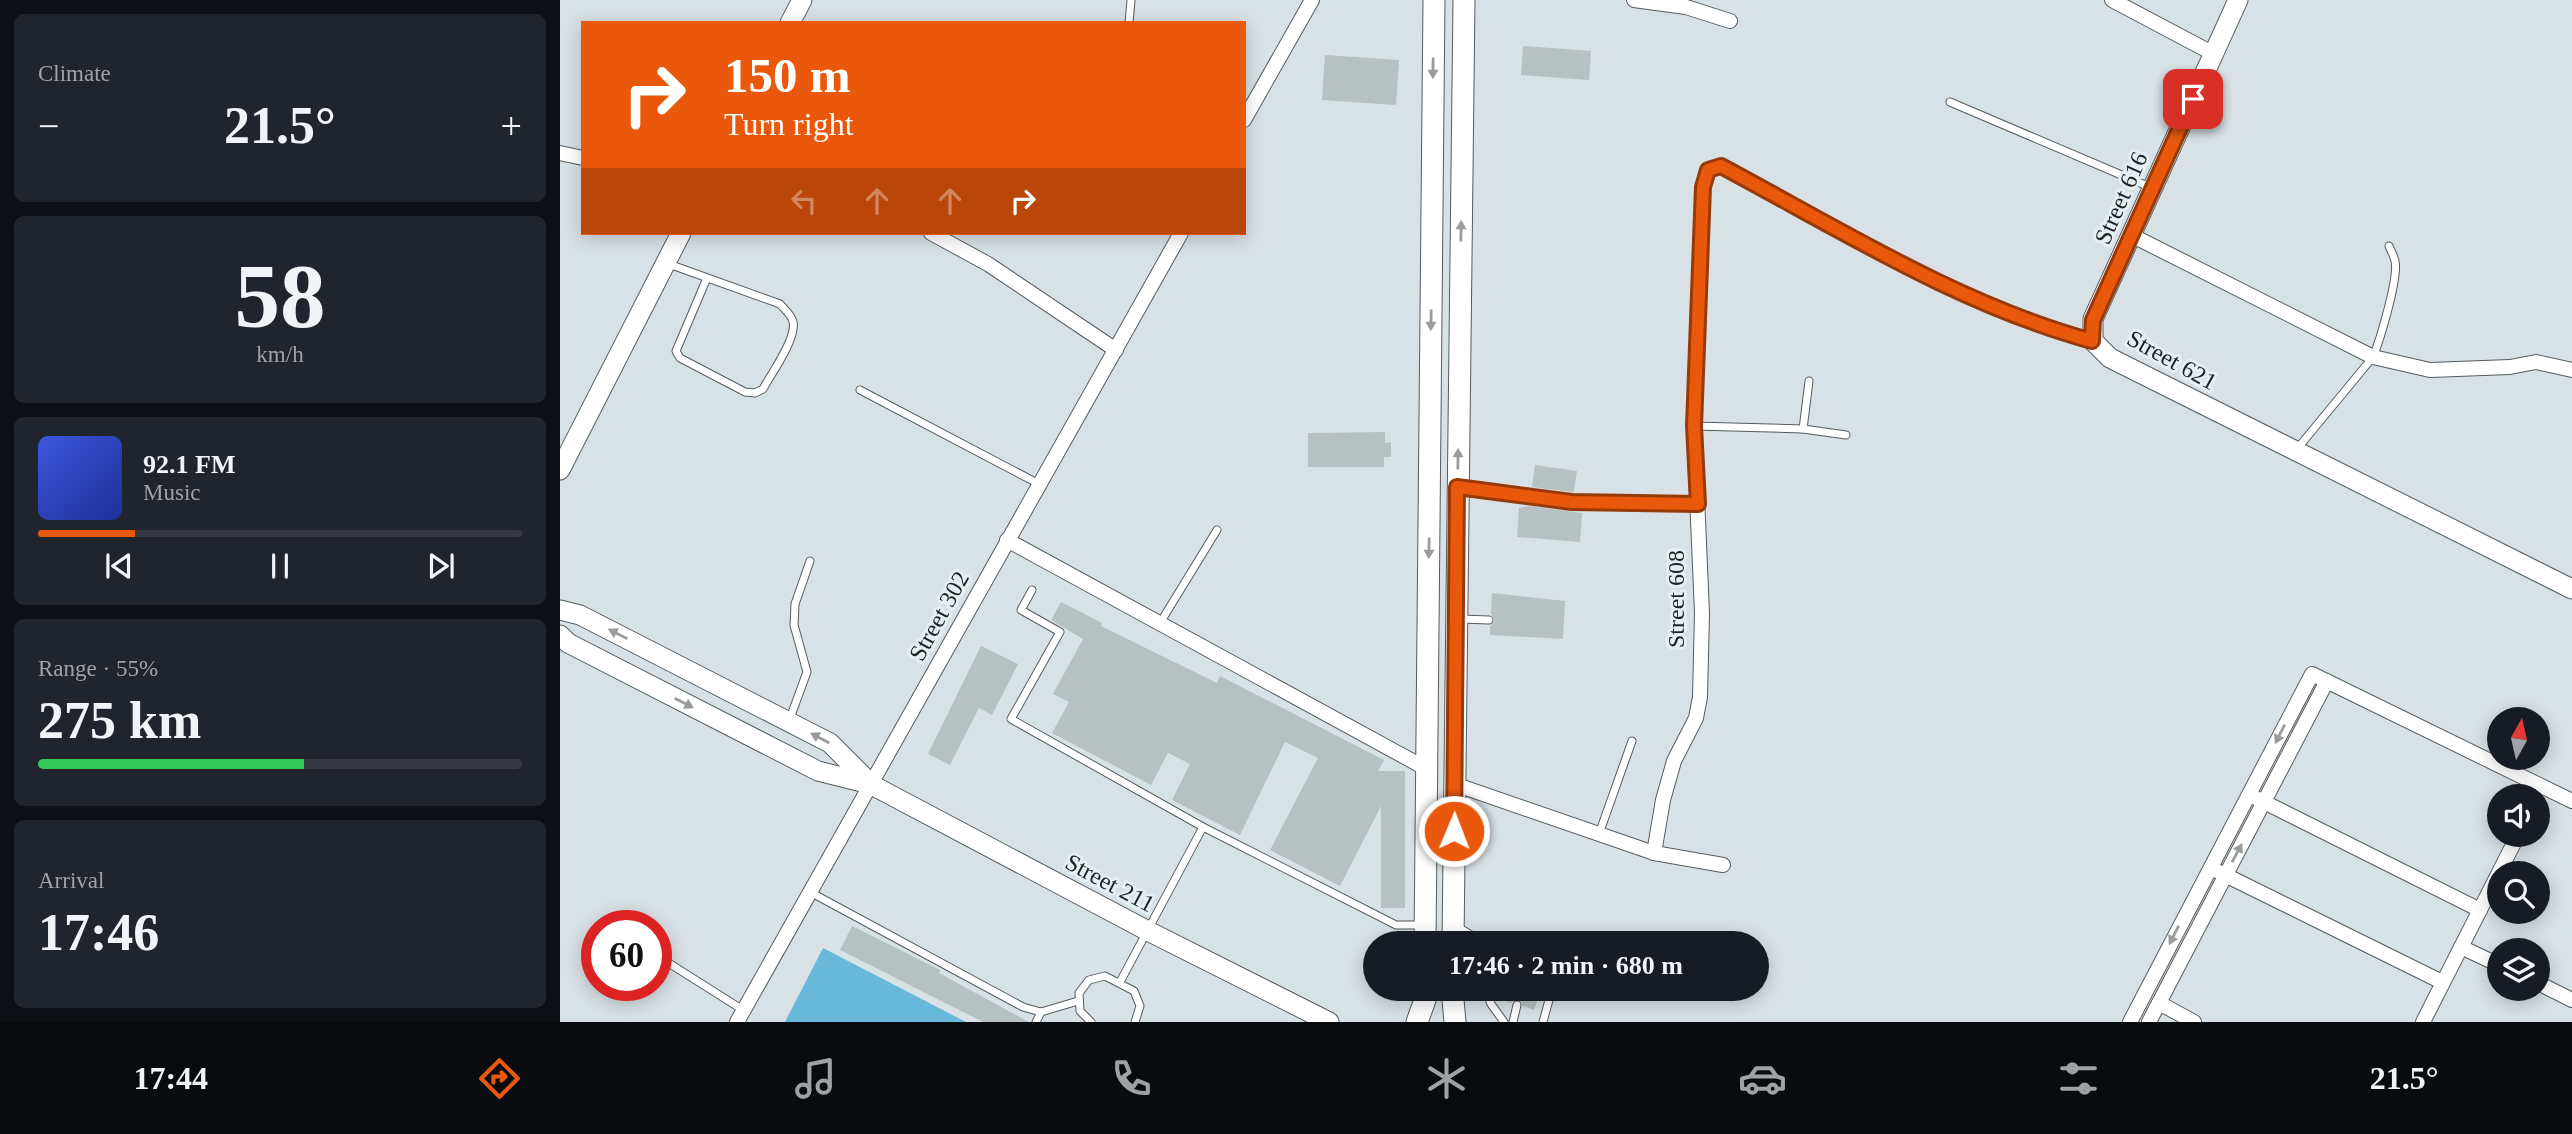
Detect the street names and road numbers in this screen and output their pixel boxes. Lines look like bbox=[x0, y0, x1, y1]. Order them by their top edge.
street label: Street 616 bbox=[2089, 148, 2153, 248]
street label: Street 621 bbox=[2123, 325, 2221, 395]
street label: Street 608 bbox=[1663, 550, 1689, 648]
street label: Street 302 bbox=[904, 567, 974, 665]
street label: Street 211 bbox=[1061, 849, 1159, 917]

